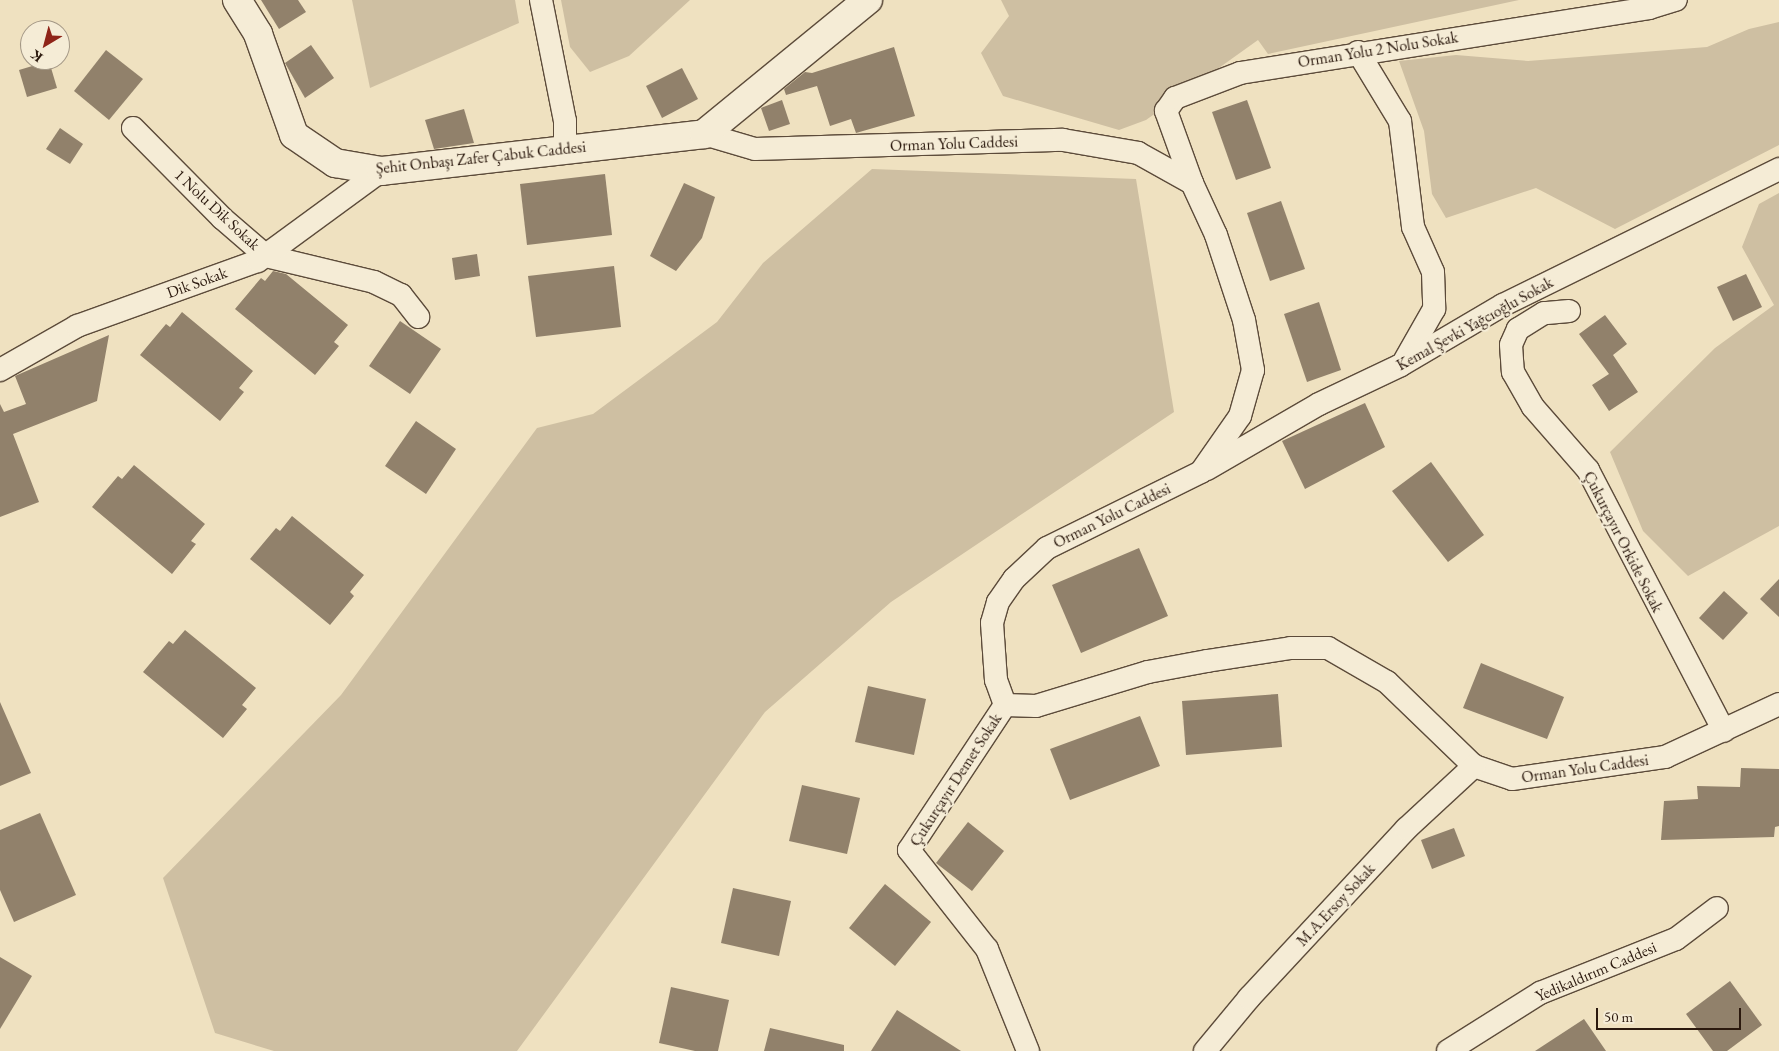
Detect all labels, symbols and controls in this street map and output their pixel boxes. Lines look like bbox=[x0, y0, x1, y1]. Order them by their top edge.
north arrow bbox=[20, 20, 70, 70]
street label: Orman Yolu 2 Nolu Sokak bbox=[1296, 28, 1460, 72]
text: K bbox=[27, 46, 46, 67]
street label: Orman Yolu Caddesi bbox=[890, 132, 1018, 156]
street label: Şehit Onbaşı Zafer Çabuk Caddesi bbox=[375, 137, 587, 179]
street label: 1 Nolu Dik Sokak bbox=[170, 166, 264, 254]
street label: Dik Sokak bbox=[164, 263, 230, 303]
street label: Kemal Şevki Yağcıoğlu Sokak bbox=[1393, 273, 1557, 375]
street label: Çukurçayır Orkide Sokak bbox=[1579, 468, 1667, 616]
street label: Orman Yolu Caddesi bbox=[1050, 479, 1174, 553]
street label: Çukurçayır Demet Sokak bbox=[906, 710, 1006, 850]
street label: Orman Yolu Caddesi bbox=[1520, 751, 1650, 787]
street label: M.A.Ersoy Sokak bbox=[1293, 859, 1379, 951]
street label: Yedikaldırım Caddesi bbox=[1533, 938, 1659, 1006]
scale bar bbox=[1599, 998, 1744, 1030]
text: 50 m bbox=[1604, 1007, 1633, 1026]

